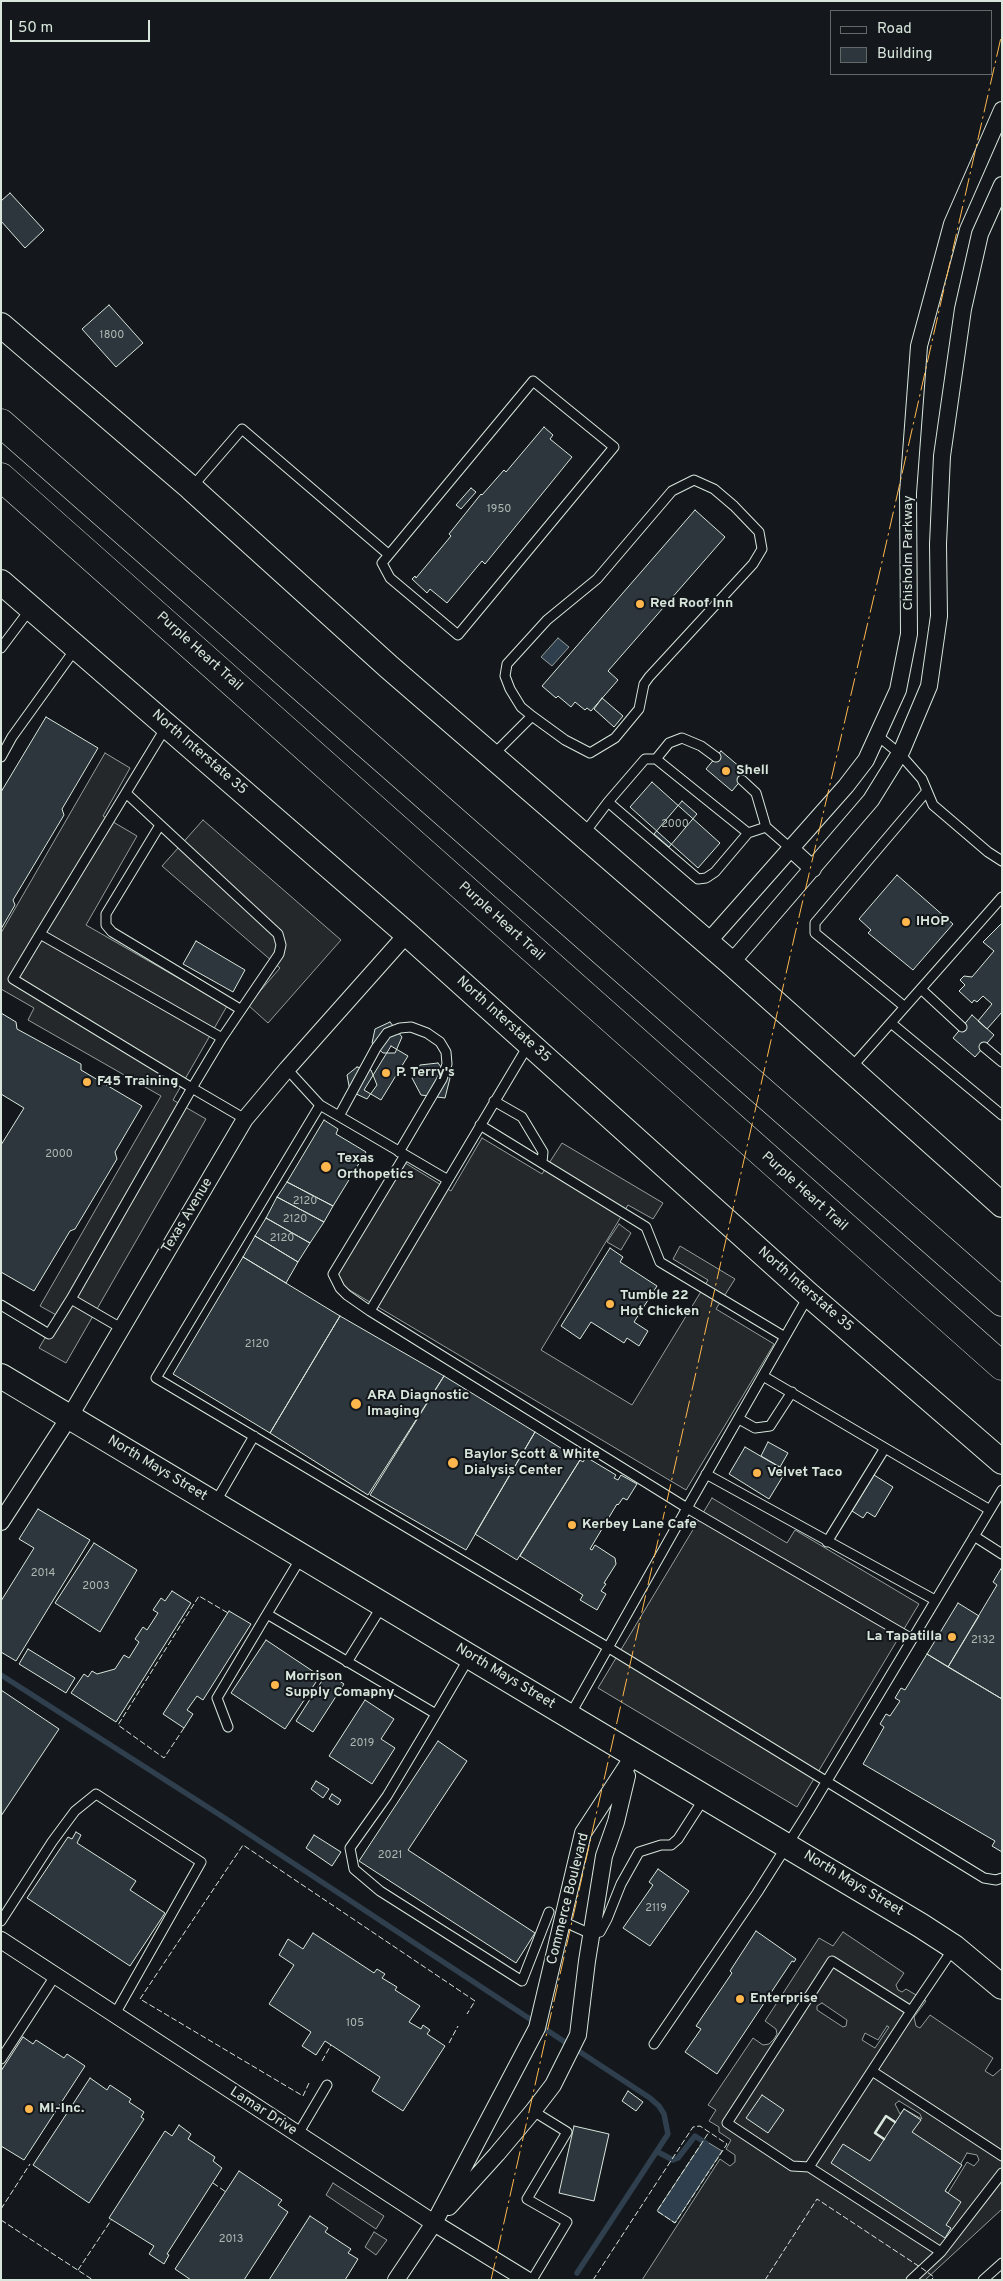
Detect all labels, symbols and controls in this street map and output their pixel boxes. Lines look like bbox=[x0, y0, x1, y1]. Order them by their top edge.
scale bar bbox=[12, 10, 152, 42]
legend bbox=[830, 10, 993, 75]
text: 50 m bbox=[18, 19, 53, 38]
text: Road bbox=[877, 20, 912, 39]
text: Building bbox=[877, 45, 932, 64]
house number: 1800 bbox=[100, 329, 124, 343]
street label: Chisholm Parkway bbox=[901, 495, 917, 611]
house number: 1950 bbox=[487, 503, 511, 517]
place label: Red Roof Inn bbox=[650, 596, 733, 612]
marker: Red Roof Inn bbox=[634, 598, 646, 610]
street label: Purple Heart Trail bbox=[152, 609, 246, 695]
street label: North Interstate 35 bbox=[148, 707, 250, 799]
place label: Shell bbox=[736, 763, 769, 779]
marker: Shell bbox=[720, 765, 732, 777]
house number: 2000 bbox=[661, 818, 689, 832]
street label: Purple Heart Trail bbox=[454, 879, 548, 965]
place label: IHOP bbox=[916, 914, 949, 930]
marker: IHOP bbox=[900, 916, 912, 928]
street label: North Interstate 35 bbox=[452, 973, 554, 1067]
place label: P. Terry's bbox=[396, 1065, 455, 1081]
marker: P. Terry's bbox=[380, 1067, 392, 1079]
place label: F45 Training bbox=[97, 1074, 178, 1090]
marker: F45 Training bbox=[81, 1076, 93, 1088]
house number: 2000 bbox=[45, 1148, 73, 1162]
street label: Purple Heart Trail bbox=[757, 1149, 851, 1235]
place label: Texas Orthopetics bbox=[337, 1151, 414, 1184]
marker: Texas Orthopetics bbox=[319, 1160, 333, 1174]
street label: Texas Avenue bbox=[159, 1175, 217, 1257]
house number: 2120 bbox=[293, 1195, 317, 1209]
house number: 2120 bbox=[283, 1213, 307, 1227]
house number: 2120 bbox=[270, 1232, 294, 1246]
street label: North Interstate 35 bbox=[754, 1244, 856, 1336]
place label: Tumble 22 Hot Chicken bbox=[620, 1288, 699, 1320]
marker: Tumble 22 Hot Chicken bbox=[604, 1298, 616, 1310]
house number: 2120 bbox=[245, 1338, 269, 1352]
place label: ARA Diagnostic Imaging bbox=[367, 1388, 469, 1420]
marker: ARA Diagnostic Imaging bbox=[349, 1397, 363, 1411]
street label: North Mays Street bbox=[104, 1433, 210, 1505]
place label: Baylor Scott & White Dialysis Center bbox=[464, 1447, 600, 1480]
marker: Baylor Scott & White Dialysis Center bbox=[446, 1456, 460, 1470]
place label: Velvet Taco bbox=[767, 1465, 842, 1481]
marker: Velvet Taco bbox=[751, 1467, 763, 1479]
place label: Kerbey Lane Cafe bbox=[582, 1517, 697, 1533]
marker: Kerbey Lane Cafe bbox=[566, 1519, 578, 1531]
house number: 2014 bbox=[31, 1567, 55, 1581]
house number: 2003 bbox=[82, 1580, 110, 1594]
place label: La Tapatilla bbox=[867, 1629, 942, 1645]
marker: La Tapatilla bbox=[946, 1631, 958, 1643]
house number: 2132 bbox=[971, 1634, 995, 1648]
street label: North Mays Street bbox=[452, 1641, 558, 1713]
place label: Morrison Supply Comapny bbox=[285, 1669, 394, 1701]
marker: Morrison Supply Comapny bbox=[269, 1679, 281, 1691]
house number: 2019 bbox=[350, 1737, 374, 1751]
street label: Commerce Boulevard bbox=[545, 1831, 593, 1967]
street label: North Mays Street bbox=[800, 1848, 906, 1920]
house number: 2021 bbox=[378, 1849, 402, 1863]
house number: 2119 bbox=[645, 1902, 667, 1916]
place label: Enterprise bbox=[750, 1991, 818, 2007]
marker: Enterprise bbox=[734, 1993, 746, 2005]
house number: 105 bbox=[346, 2017, 364, 2031]
street label: Lamar Drive bbox=[226, 2084, 300, 2140]
place label: MI-Inc. bbox=[39, 2101, 84, 2117]
marker: MI-Inc. bbox=[23, 2103, 35, 2115]
house number: 2013 bbox=[219, 2233, 243, 2247]

